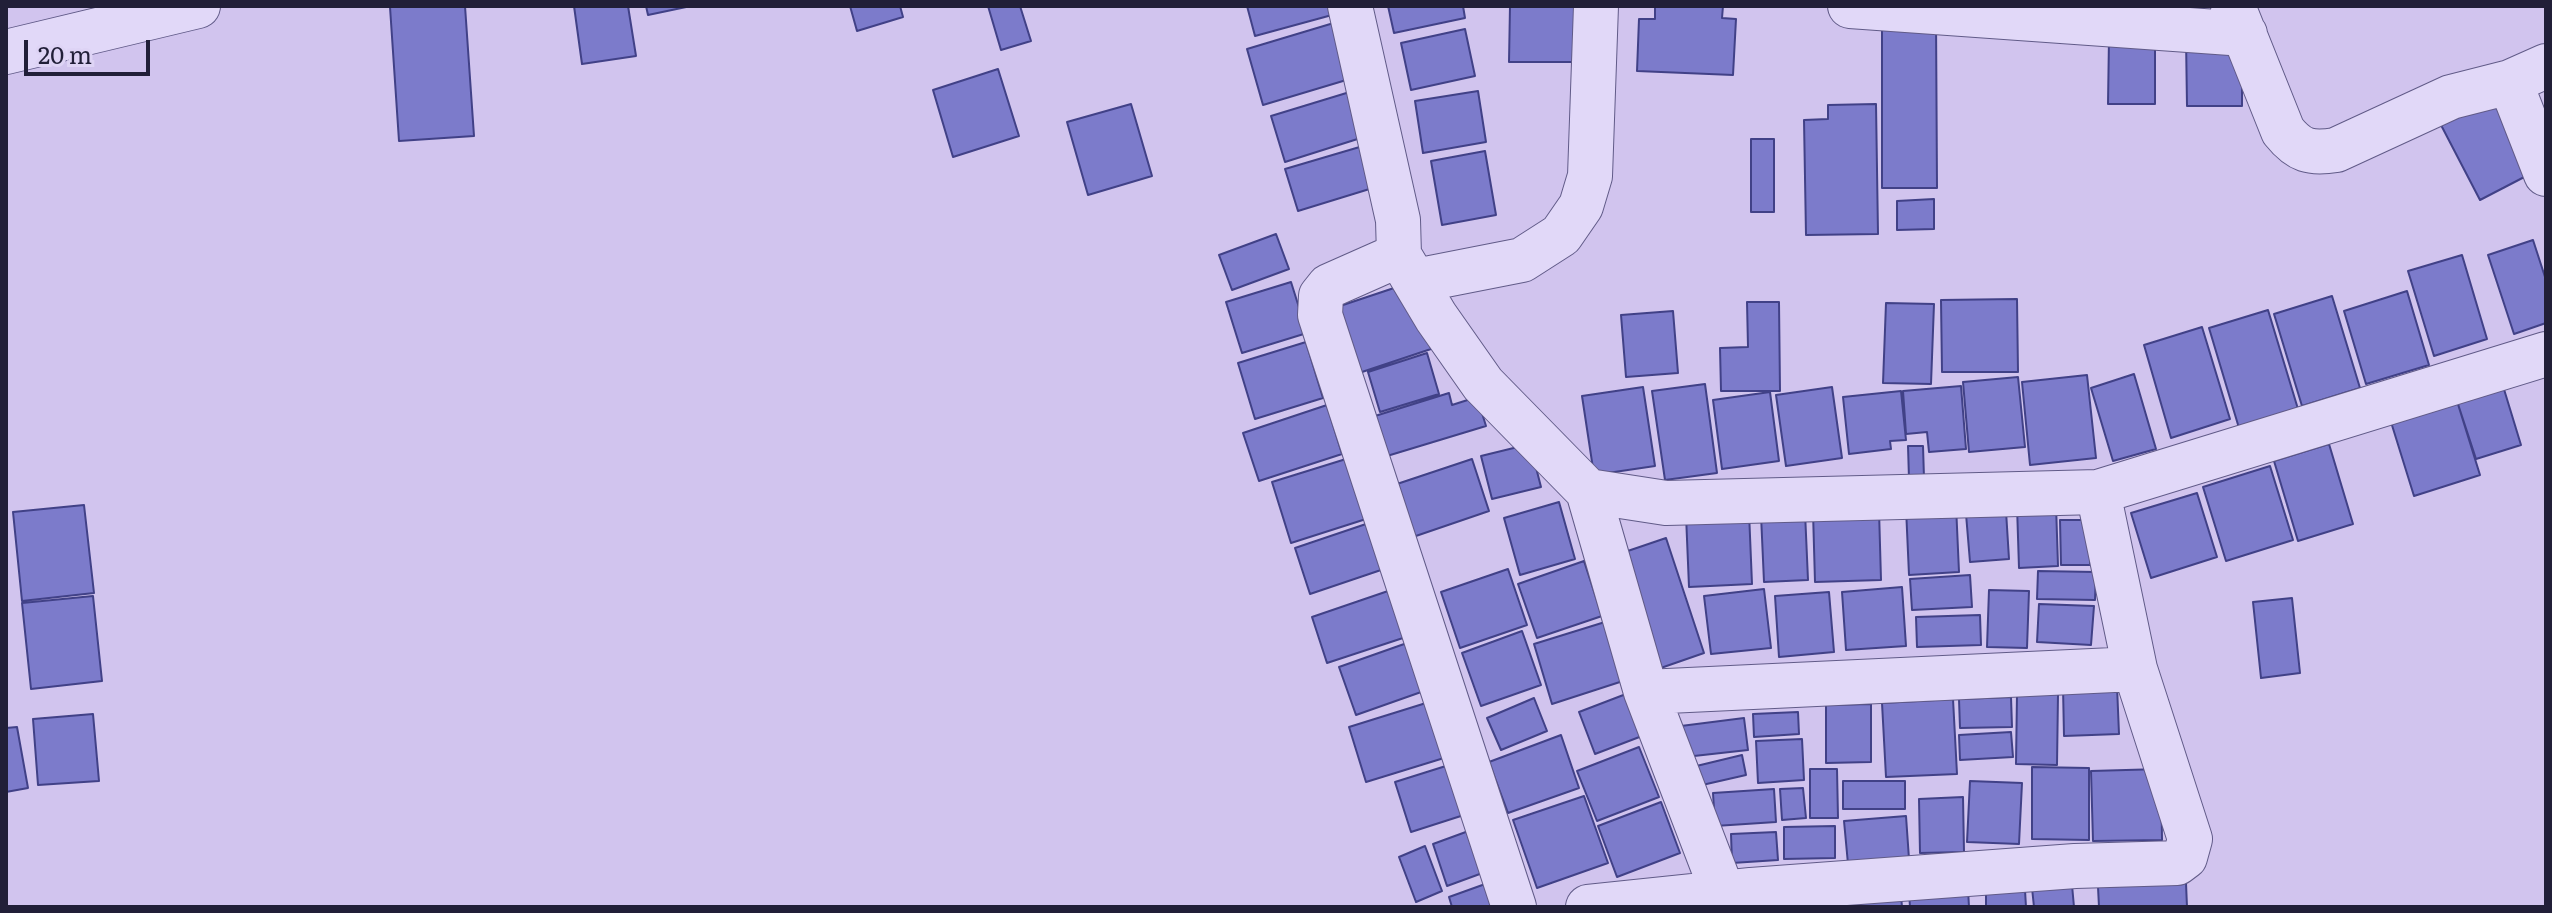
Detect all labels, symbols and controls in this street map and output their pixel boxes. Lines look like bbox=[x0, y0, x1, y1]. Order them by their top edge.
scale bar bbox=[28, 24, 154, 74]
text: 20 m bbox=[38, 36, 92, 71]

